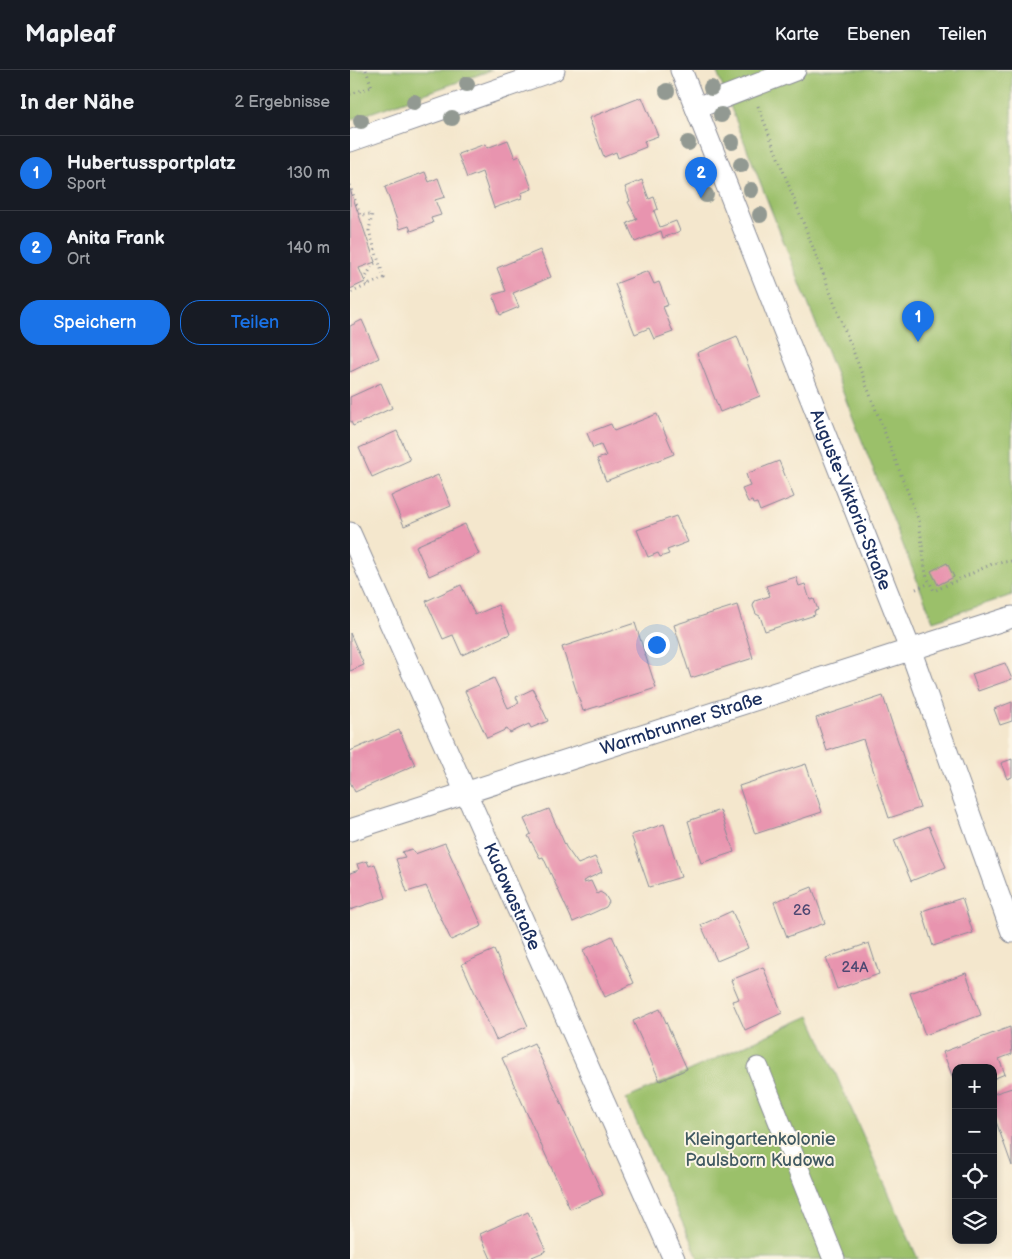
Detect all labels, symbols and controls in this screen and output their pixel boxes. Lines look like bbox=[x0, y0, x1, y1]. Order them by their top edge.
text: Mapleaf bbox=[25, 20, 116, 49]
text: Karte bbox=[775, 24, 819, 45]
text: Ebenen bbox=[847, 24, 910, 45]
text: Teilen bbox=[938, 24, 987, 45]
text: In der Nähe bbox=[20, 90, 134, 115]
text: 2 Ergebnisse bbox=[234, 93, 330, 112]
text: Hubertussportplatz bbox=[67, 152, 236, 175]
pin: 2 bbox=[685, 157, 717, 198]
text: 1 bbox=[33, 164, 39, 183]
text: 130 m bbox=[287, 164, 330, 183]
text: Sport bbox=[67, 175, 106, 194]
text: Anita Frank bbox=[67, 227, 165, 250]
text: 2 bbox=[31, 239, 41, 258]
text: 140 m bbox=[287, 239, 330, 258]
text: Ort bbox=[67, 250, 90, 269]
button: Speichern bbox=[20, 300, 170, 345]
button: Teilen bbox=[180, 300, 330, 345]
pin: 1 bbox=[902, 301, 934, 342]
street label: Auguste-Viktoria-Straße bbox=[806, 406, 896, 593]
your location bbox=[644, 632, 670, 658]
street label: Warmbrunner Straße bbox=[597, 687, 765, 759]
street label: Kudowastraße bbox=[479, 839, 545, 954]
house number: 26 bbox=[793, 901, 811, 920]
house number: 24A bbox=[842, 958, 869, 977]
map controls bbox=[952, 1064, 997, 1244]
button: + bbox=[952, 1064, 997, 1109]
button: − bbox=[952, 1109, 997, 1154]
park label: Kleingartenkolonie Paulsborn Kudowa bbox=[684, 1129, 836, 1171]
button: locate bbox=[952, 1154, 997, 1199]
button: layers bbox=[952, 1199, 997, 1244]

